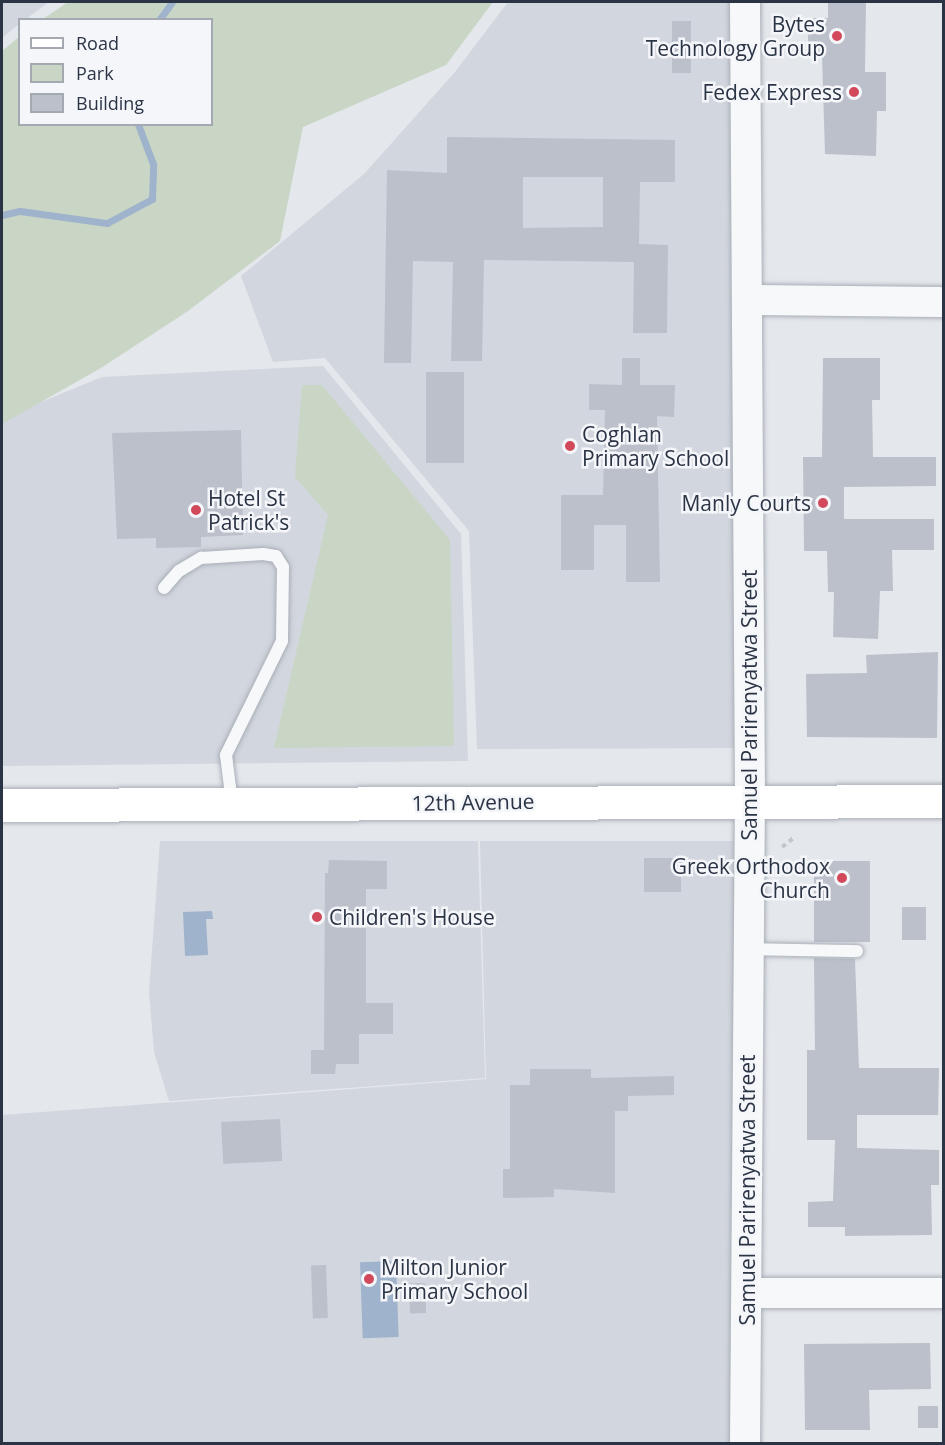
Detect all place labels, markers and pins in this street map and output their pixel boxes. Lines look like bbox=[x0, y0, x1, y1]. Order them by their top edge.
place label: Bytes Technology Group bbox=[646, 11, 825, 61]
marker: Bytes Technology Group bbox=[830, 29, 844, 43]
place label: Fedex Express bbox=[702, 79, 842, 105]
marker: Fedex Express bbox=[847, 85, 861, 99]
place label: Coghlan Primary School bbox=[582, 421, 729, 471]
marker: Coghlan Primary School bbox=[563, 439, 577, 453]
place label: Hotel St Patrick's bbox=[208, 485, 289, 535]
place label: Manly Courts bbox=[681, 490, 811, 516]
marker: Manly Courts bbox=[816, 496, 830, 510]
marker: Hotel St Patrick's bbox=[189, 503, 203, 517]
place label: Greek Orthodox Church bbox=[672, 853, 830, 903]
marker: Greek Orthodox Church bbox=[835, 871, 849, 885]
place label: Children's House bbox=[329, 904, 495, 930]
marker: Children's House bbox=[310, 910, 324, 924]
place label: Milton Junior Primary School bbox=[381, 1254, 528, 1304]
marker: Milton Junior Primary School bbox=[362, 1272, 376, 1286]

